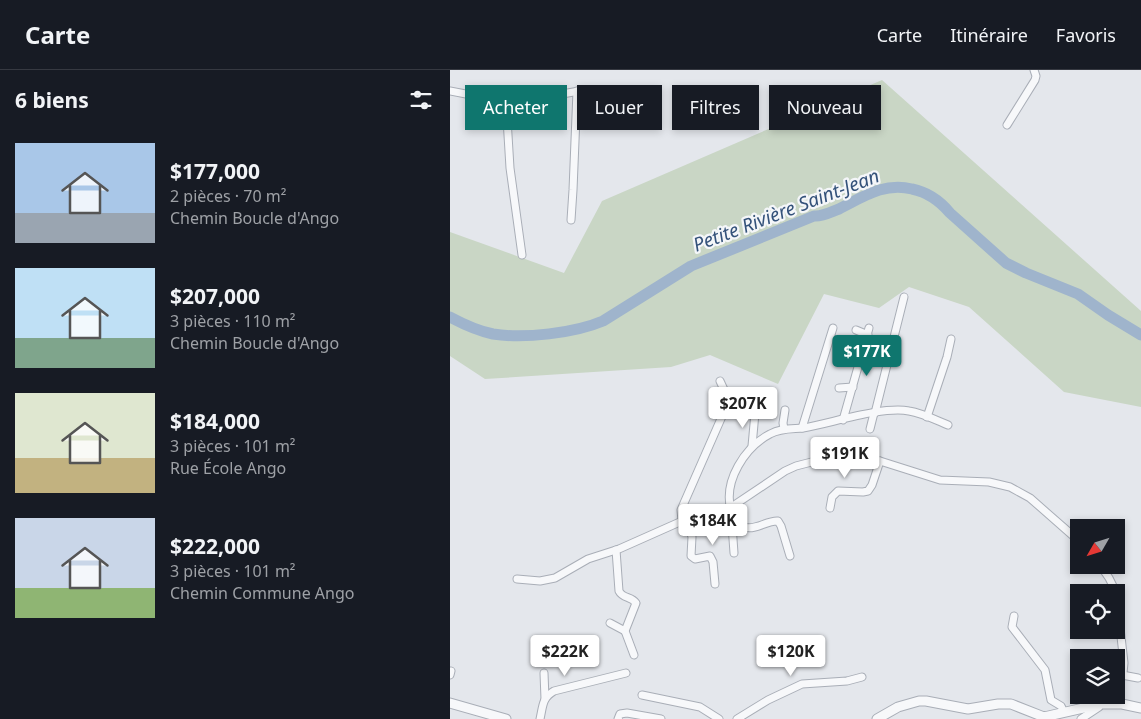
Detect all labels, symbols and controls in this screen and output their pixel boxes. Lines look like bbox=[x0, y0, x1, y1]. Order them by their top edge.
text: Carte bbox=[25, 18, 90, 51]
text: Carte bbox=[877, 23, 922, 47]
text: Itinéraire bbox=[950, 23, 1028, 47]
text: Favoris bbox=[1056, 23, 1116, 47]
chip: Acheter bbox=[465, 85, 567, 130]
chip: Louer bbox=[577, 85, 662, 130]
chip: Filtres bbox=[672, 85, 759, 130]
chip: Nouveau bbox=[769, 85, 881, 130]
text: 6 biens bbox=[15, 86, 89, 114]
icon: filters bbox=[407, 86, 435, 114]
text: $177,000 bbox=[170, 157, 260, 185]
water label: Petite Rivière Saint-Jean bbox=[689, 162, 883, 258]
icon: home bbox=[55, 163, 115, 223]
text: 2 pièces · 70 m² bbox=[170, 185, 286, 207]
text: Chemin Boucle d'Ango bbox=[170, 207, 339, 229]
text: $207,000 bbox=[170, 282, 260, 310]
icon: home bbox=[55, 288, 115, 348]
text: 3 pièces · 110 m² bbox=[170, 310, 295, 332]
text: Chemin Boucle d'Ango bbox=[170, 332, 339, 354]
pin: $177K bbox=[832, 334, 902, 377]
text: $177K bbox=[843, 340, 891, 362]
pin: $207K bbox=[708, 386, 778, 429]
text: $207K bbox=[719, 392, 767, 414]
text: $184,000 bbox=[170, 407, 260, 435]
icon: home bbox=[55, 413, 115, 473]
text: 3 pièces · 101 m² bbox=[170, 435, 295, 457]
pin: $191K bbox=[810, 436, 880, 479]
text: $191K bbox=[821, 442, 869, 464]
text: Rue École Ango bbox=[170, 457, 286, 479]
pin: $184K bbox=[678, 504, 748, 546]
text: $184K bbox=[689, 509, 737, 531]
north arrow bbox=[1070, 519, 1125, 574]
map controls bbox=[1070, 519, 1125, 704]
text: $222,000 bbox=[170, 532, 260, 560]
icon: home bbox=[55, 538, 115, 598]
text: 3 pièces · 101 m² bbox=[170, 560, 295, 582]
text: Chemin Commune Ango bbox=[170, 582, 354, 604]
button: locate bbox=[1070, 584, 1125, 639]
pin: $222K bbox=[530, 634, 600, 677]
pin: $120K bbox=[756, 634, 826, 677]
text: $222K bbox=[541, 640, 589, 662]
text: $120K bbox=[767, 640, 815, 662]
button: layers bbox=[1070, 649, 1125, 704]

